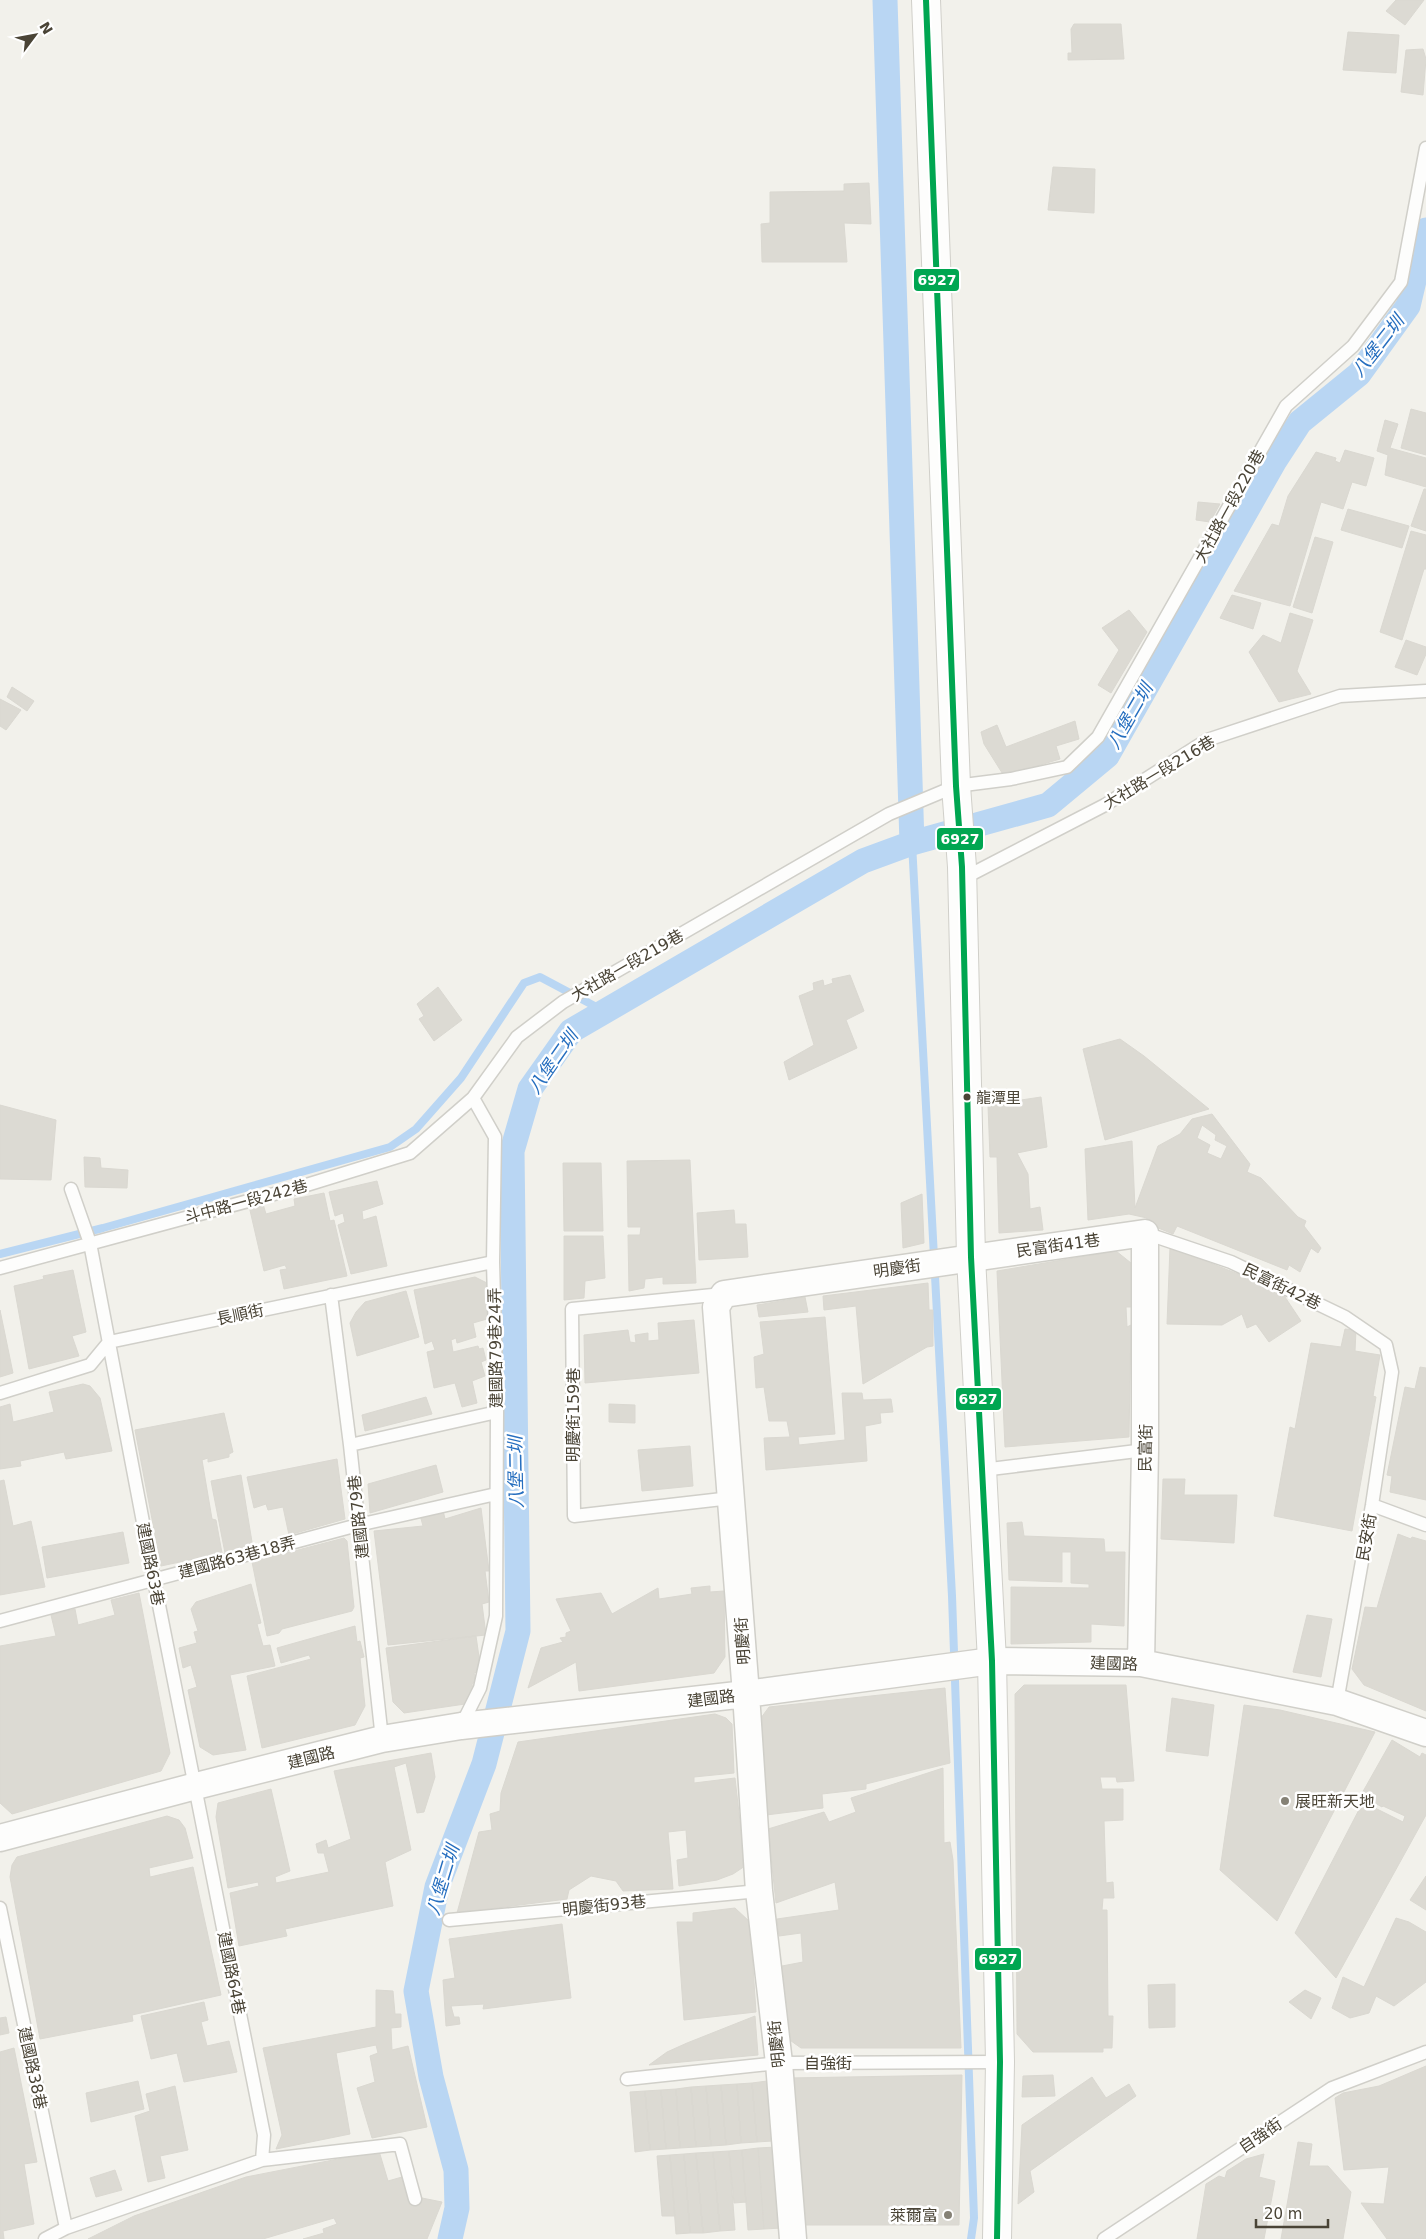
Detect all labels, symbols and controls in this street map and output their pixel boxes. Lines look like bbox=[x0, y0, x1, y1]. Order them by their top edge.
north arrow bbox=[10, 10, 60, 60]
text: N bbox=[36, 19, 56, 37]
line badge: 6927 bbox=[913, 268, 960, 292]
text: 6927 bbox=[918, 272, 956, 288]
water label: 八堡二圳 bbox=[1347, 308, 1410, 381]
street label: 大社路一段220巷 bbox=[1190, 446, 1268, 566]
water label: 八堡二圳 bbox=[1102, 677, 1158, 752]
street label: 大社路一段216巷 bbox=[1100, 732, 1218, 813]
line badge: 6927 bbox=[936, 827, 984, 851]
text: 6927 bbox=[941, 831, 979, 847]
street label: 大社路一段219巷 bbox=[568, 926, 687, 1005]
water label: 八堡二圳 bbox=[523, 1024, 584, 1097]
place label: 龍潭里 bbox=[976, 1089, 1021, 1107]
marker: 龍潭里 bbox=[962, 1092, 972, 1102]
street label: 斗中路一段242巷 bbox=[183, 1176, 310, 1227]
street label: 民富街41巷 bbox=[1015, 1230, 1101, 1261]
street label: 明慶街 bbox=[872, 1256, 922, 1281]
street label: 民富街42巷 bbox=[1240, 1259, 1324, 1313]
street label: 建國路79巷24弄 bbox=[485, 1287, 506, 1409]
street label: 長順街 bbox=[215, 1300, 266, 1329]
street label: 明慶街159巷 bbox=[564, 1368, 583, 1462]
line badge: 6927 bbox=[955, 1387, 1002, 1411]
text: 6927 bbox=[959, 1391, 997, 1407]
street label: 民富街 bbox=[1136, 1424, 1155, 1472]
water label: 八堡二圳 bbox=[504, 1433, 527, 1508]
street label: 建國路79巷 bbox=[345, 1474, 372, 1560]
street label: 民安街 bbox=[1353, 1512, 1380, 1562]
street label: 建國路63巷 bbox=[133, 1521, 168, 1607]
street label: 建國路63巷18弄 bbox=[176, 1533, 298, 1582]
street label: 明慶街 bbox=[731, 1616, 754, 1666]
street label: 建國路 bbox=[1090, 1653, 1138, 1674]
street label: 建國路 bbox=[686, 1686, 736, 1711]
street label: 建國路 bbox=[286, 1742, 337, 1773]
place label: 展旺新天地 bbox=[1295, 1792, 1375, 1811]
marker: 展旺新天地 bbox=[1279, 1795, 1291, 1807]
water label: 八堡二圳 bbox=[422, 1839, 464, 1917]
street label: 明慶街93巷 bbox=[561, 1892, 647, 1919]
street label: 建國路64巷 bbox=[214, 1930, 249, 2016]
line badge: 6927 bbox=[974, 1947, 1022, 1971]
text: 6927 bbox=[979, 1951, 1017, 1967]
street label: 明慶街 bbox=[765, 2019, 788, 2069]
street label: 建國路38巷 bbox=[14, 2025, 51, 2111]
street label: 自強街 bbox=[804, 2054, 852, 2073]
street label: 自強街 bbox=[1235, 2114, 1285, 2157]
scale bar bbox=[1256, 2196, 1328, 2228]
text: 20 m bbox=[1264, 2205, 1302, 2223]
place label: 萊爾富 bbox=[890, 2206, 938, 2225]
marker: 萊爾富 bbox=[942, 2209, 954, 2221]

